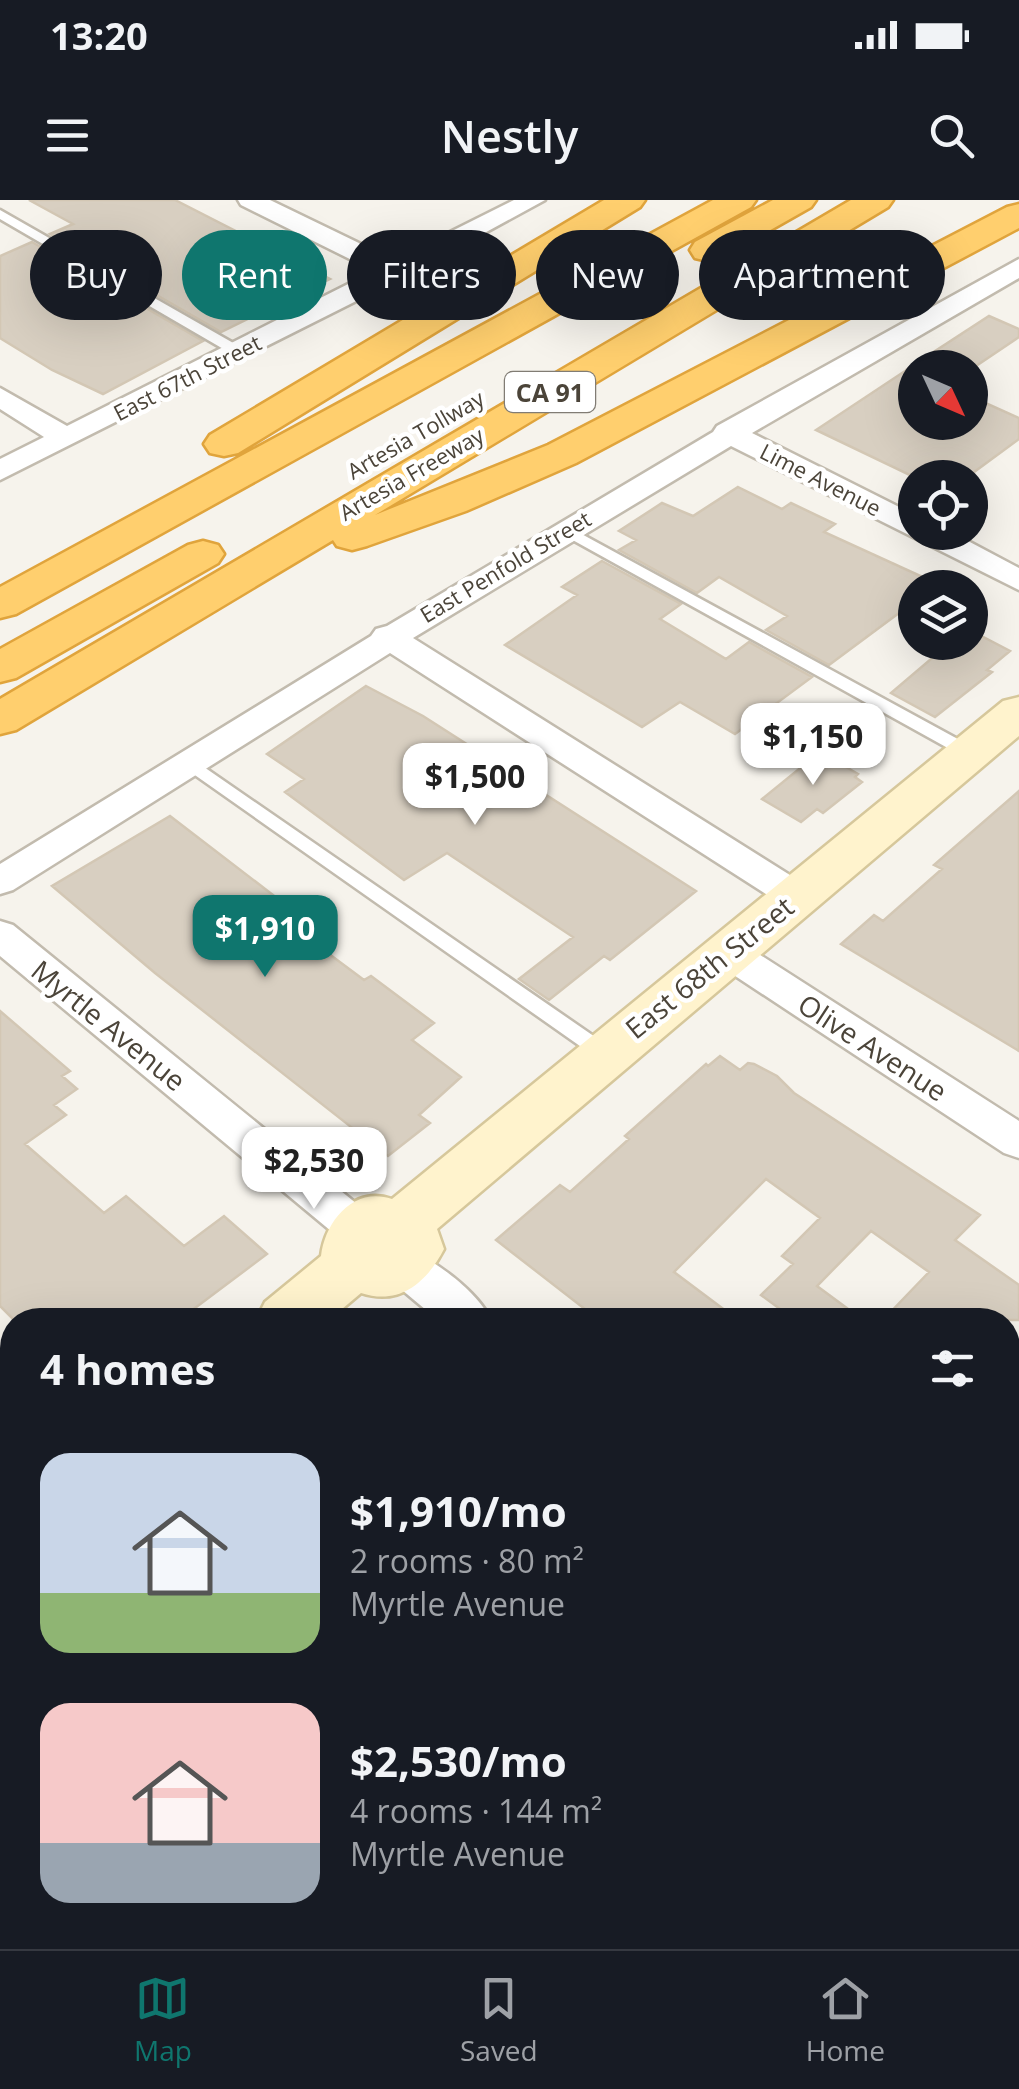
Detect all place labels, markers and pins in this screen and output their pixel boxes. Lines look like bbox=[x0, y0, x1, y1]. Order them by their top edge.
pin: $1,150 bbox=[732, 703, 894, 788]
pin: $1,500 bbox=[394, 743, 556, 828]
pin: $1,910 bbox=[184, 895, 346, 980]
pin: $2,530 bbox=[233, 1127, 395, 1212]

